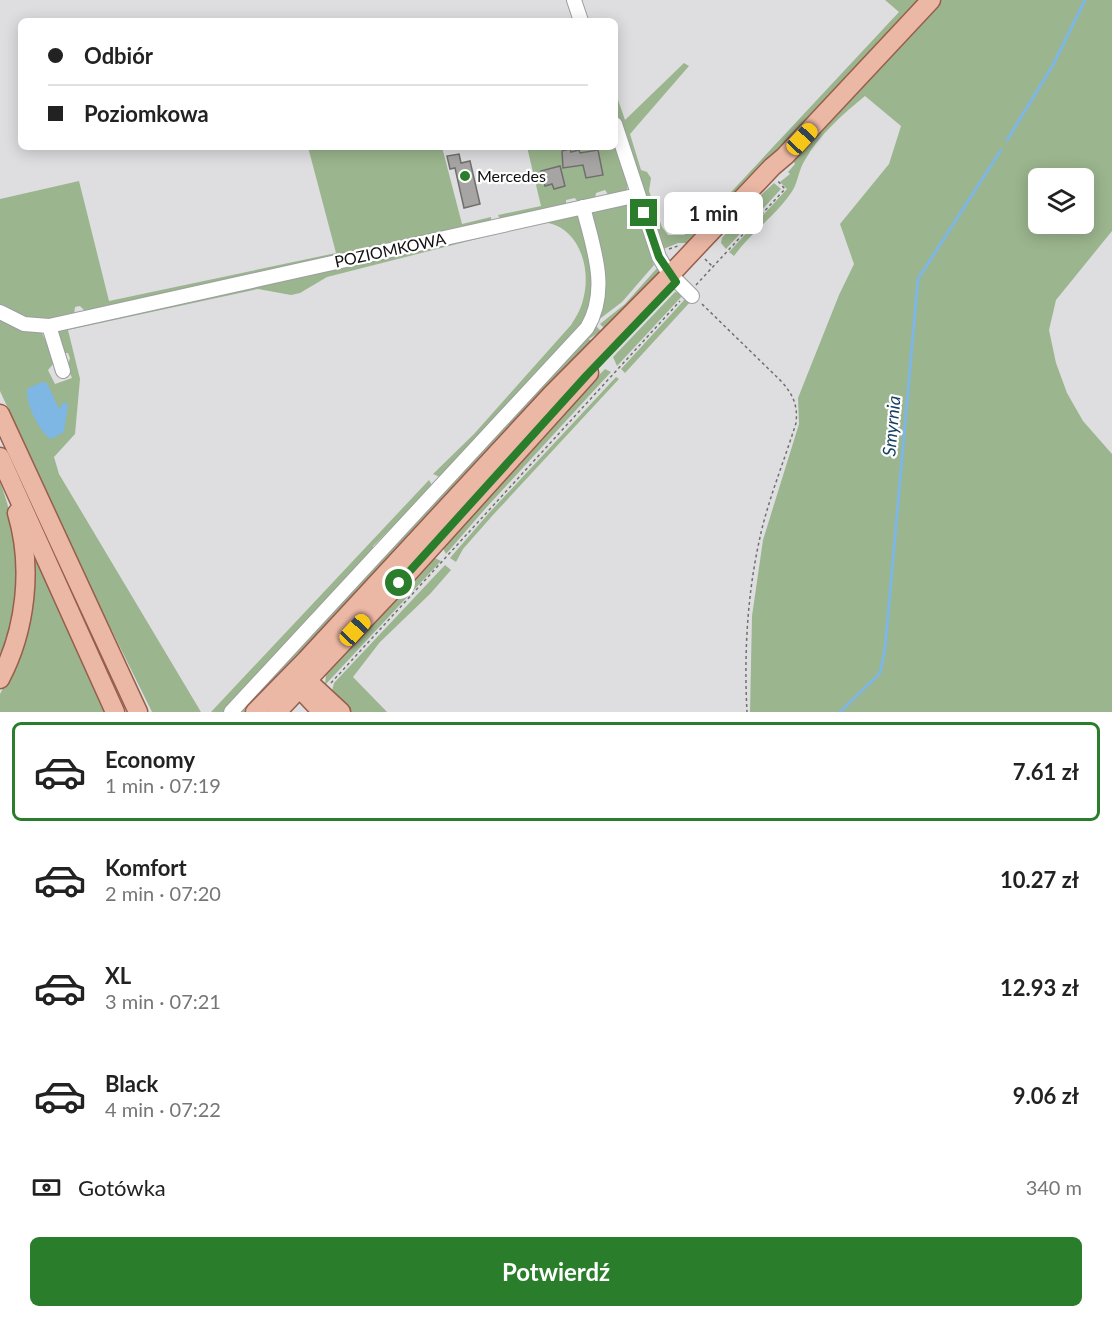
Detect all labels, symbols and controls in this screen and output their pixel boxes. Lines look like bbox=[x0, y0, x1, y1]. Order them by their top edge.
text: Odbiór bbox=[84, 42, 153, 69]
text: Poziomkowa bbox=[84, 100, 209, 127]
car bbox=[783, 120, 821, 158]
place label: Mercedes bbox=[477, 166, 546, 185]
map controls bbox=[1028, 168, 1094, 234]
button: layers bbox=[1028, 168, 1094, 234]
marker: Mercedes bbox=[458, 169, 472, 183]
callout: 1 min bbox=[665, 192, 764, 234]
route end bbox=[630, 199, 657, 226]
text: 1 min bbox=[689, 201, 738, 225]
street label: POZIOMKOWA bbox=[333, 228, 447, 271]
water label: Smyrnia bbox=[877, 395, 905, 457]
route start bbox=[385, 569, 412, 596]
car bbox=[336, 611, 374, 649]
icon: car bbox=[33, 745, 87, 799]
text: Economy bbox=[105, 746, 195, 773]
text: 7.61 zł bbox=[1013, 758, 1079, 785]
text: 1 min · 07:19 bbox=[105, 773, 221, 797]
icon: car bbox=[33, 853, 87, 907]
text: Komfort bbox=[105, 854, 187, 881]
text: 10.27 zł bbox=[1000, 866, 1079, 893]
text: 2 min · 07:20 bbox=[105, 881, 221, 905]
icon: car bbox=[33, 961, 87, 1015]
text: XL bbox=[105, 962, 131, 989]
text: 12.93 zł bbox=[1000, 974, 1079, 1001]
text: 3 min · 07:21 bbox=[105, 989, 221, 1013]
icon: car bbox=[33, 1069, 87, 1123]
text: Black bbox=[105, 1070, 158, 1097]
text: 9.06 zł bbox=[1013, 1082, 1079, 1109]
text: 4 min · 07:22 bbox=[105, 1097, 221, 1121]
icon: cash bbox=[30, 1171, 63, 1204]
text: Gotówka bbox=[78, 1174, 166, 1201]
text: 340 m bbox=[1026, 1175, 1082, 1199]
button: Potwierdź bbox=[30, 1237, 1082, 1306]

